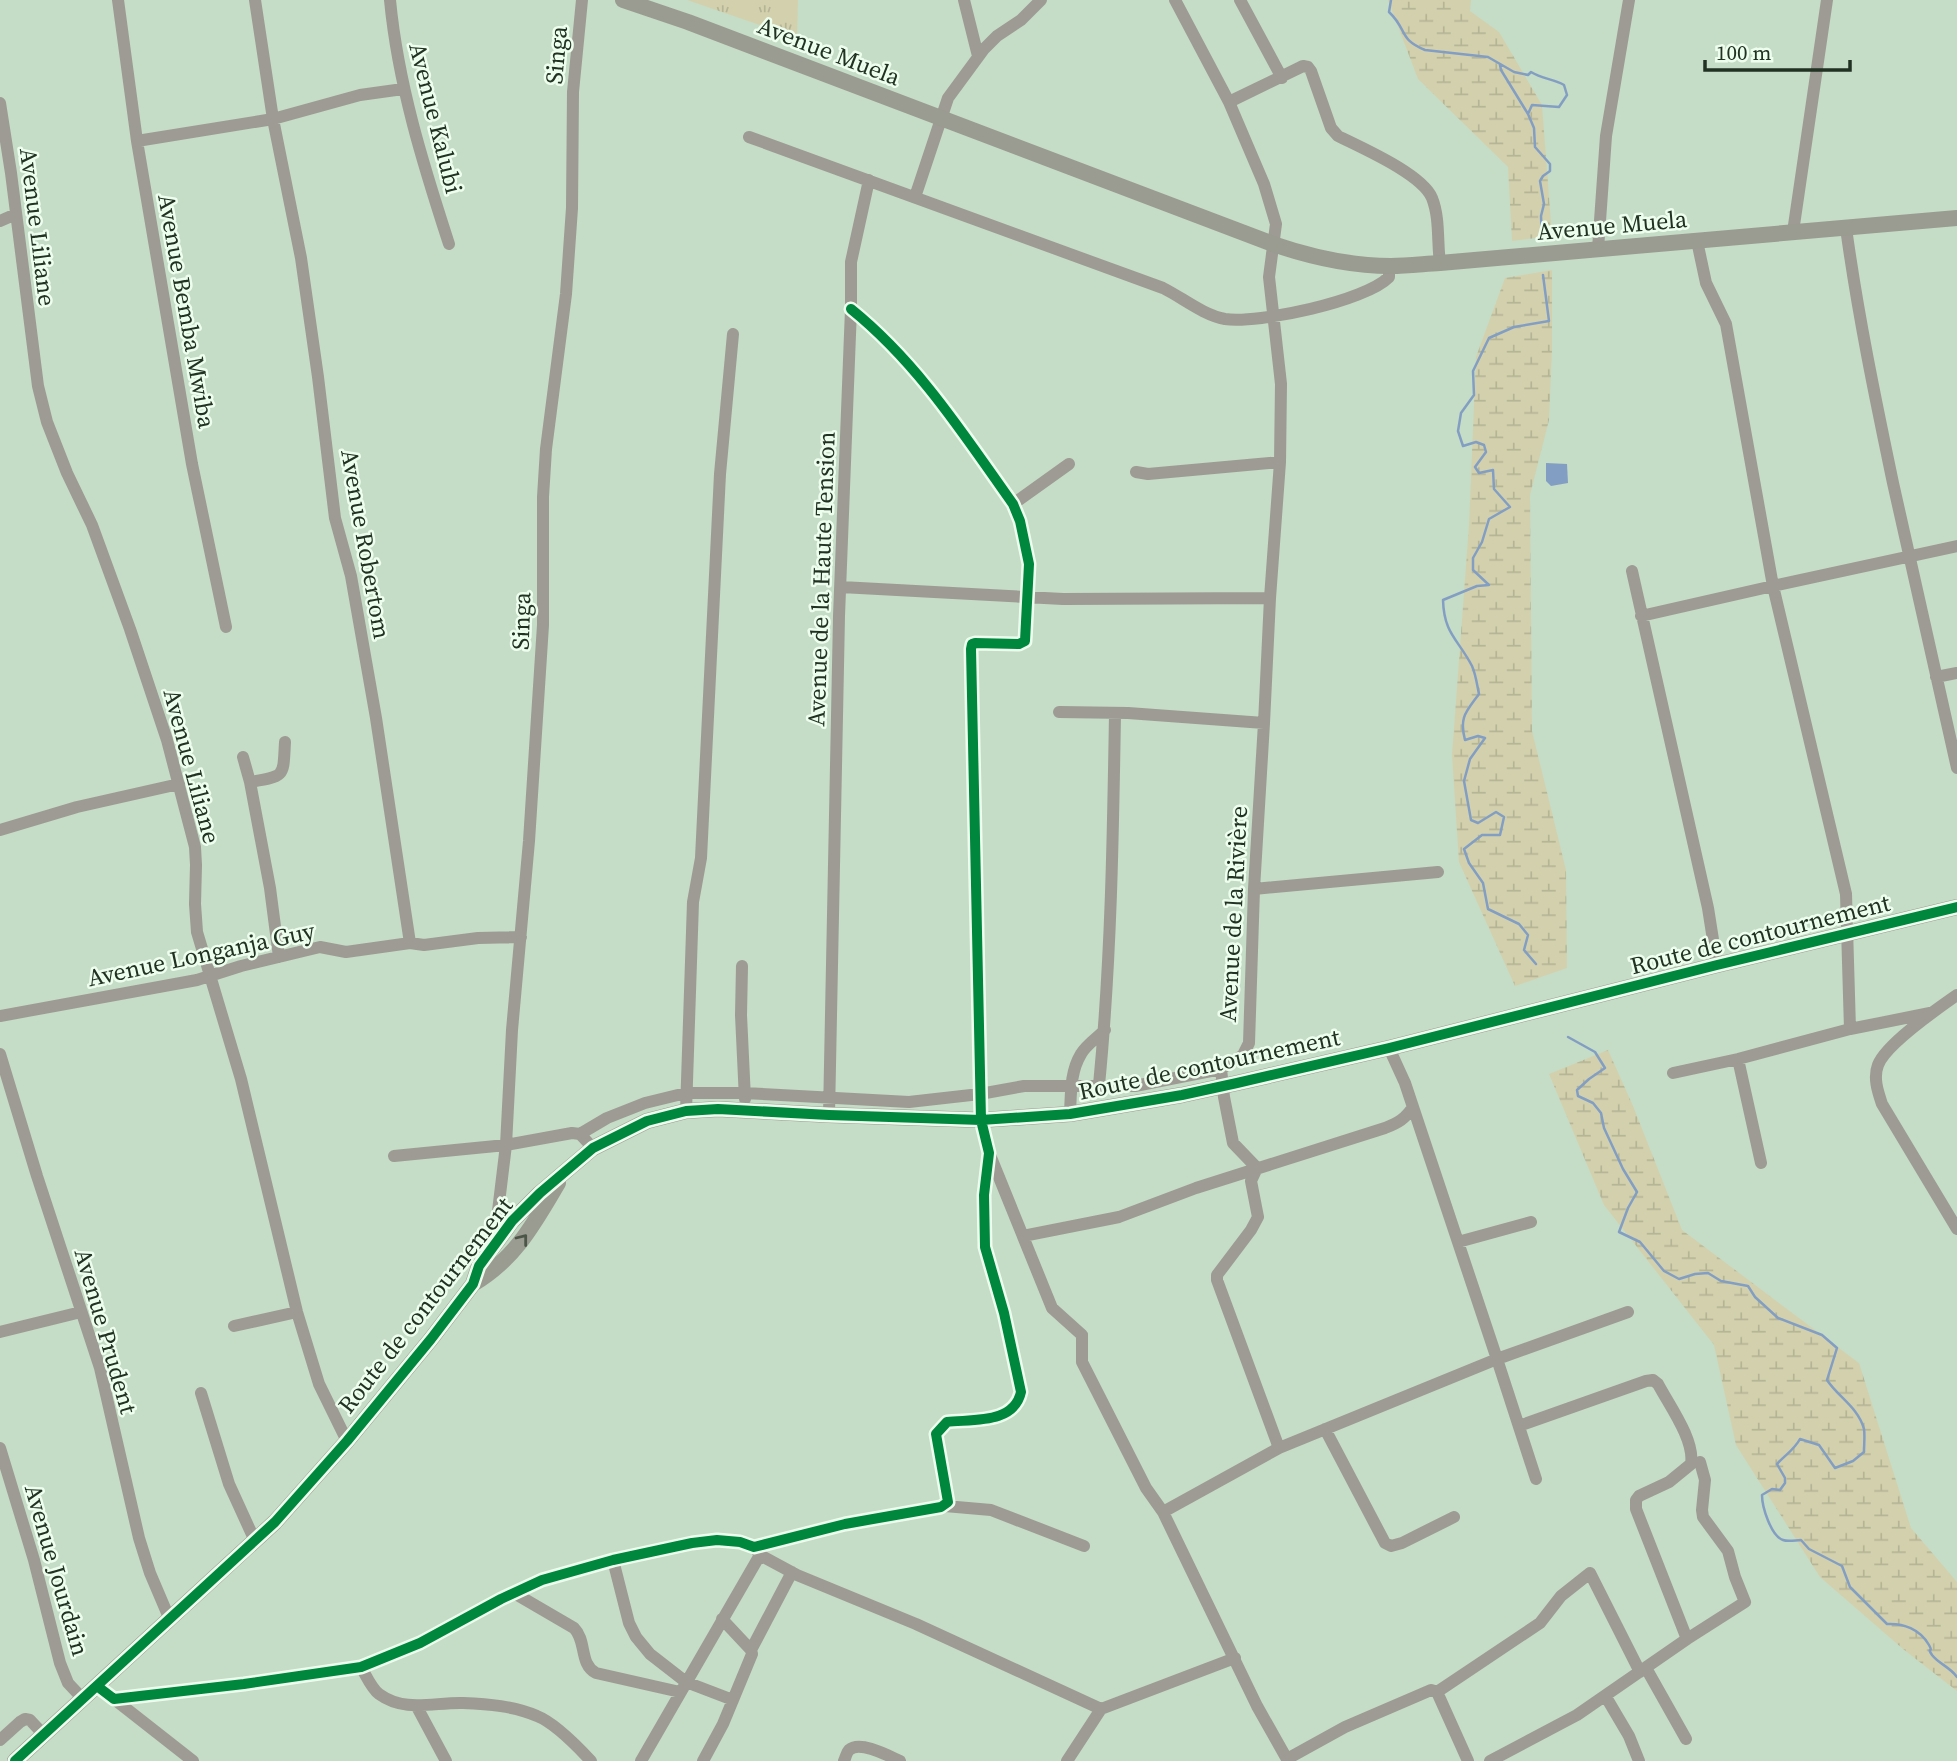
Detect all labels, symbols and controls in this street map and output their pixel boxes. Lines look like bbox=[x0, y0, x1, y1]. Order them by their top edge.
street label: Avenue Muela bbox=[753, 9, 906, 94]
street label: Singa bbox=[537, 24, 575, 85]
scale bar bbox=[1705, 28, 1850, 72]
text: 100 m bbox=[1716, 38, 1771, 67]
street label: Avenue Kalubi bbox=[401, 39, 471, 197]
street label: Avenue Liliane bbox=[12, 146, 64, 308]
street label: Avenue Bemba Mwiba bbox=[150, 191, 224, 431]
street label: Avenue Muela bbox=[1536, 202, 1689, 248]
street label: Avenue de la Haute Tension bbox=[799, 431, 843, 727]
street label: Avenue Robertom bbox=[333, 447, 399, 641]
street label: Singa bbox=[503, 591, 539, 651]
street label: Avenue Liliane bbox=[155, 685, 229, 847]
street label: Avenue de la Rivière bbox=[1211, 805, 1255, 1023]
street label: Route de contournement bbox=[1627, 886, 1893, 982]
street label: Avenue Longanja Guy bbox=[84, 914, 318, 994]
street label: Route de contournement bbox=[1075, 1020, 1343, 1108]
street label: Route de contournement bbox=[330, 1190, 520, 1420]
one-way arrow bbox=[515, 1234, 528, 1247]
street label: Avenue Prudent bbox=[67, 1245, 145, 1418]
street label: Avenue Jourdain bbox=[17, 1480, 97, 1660]

